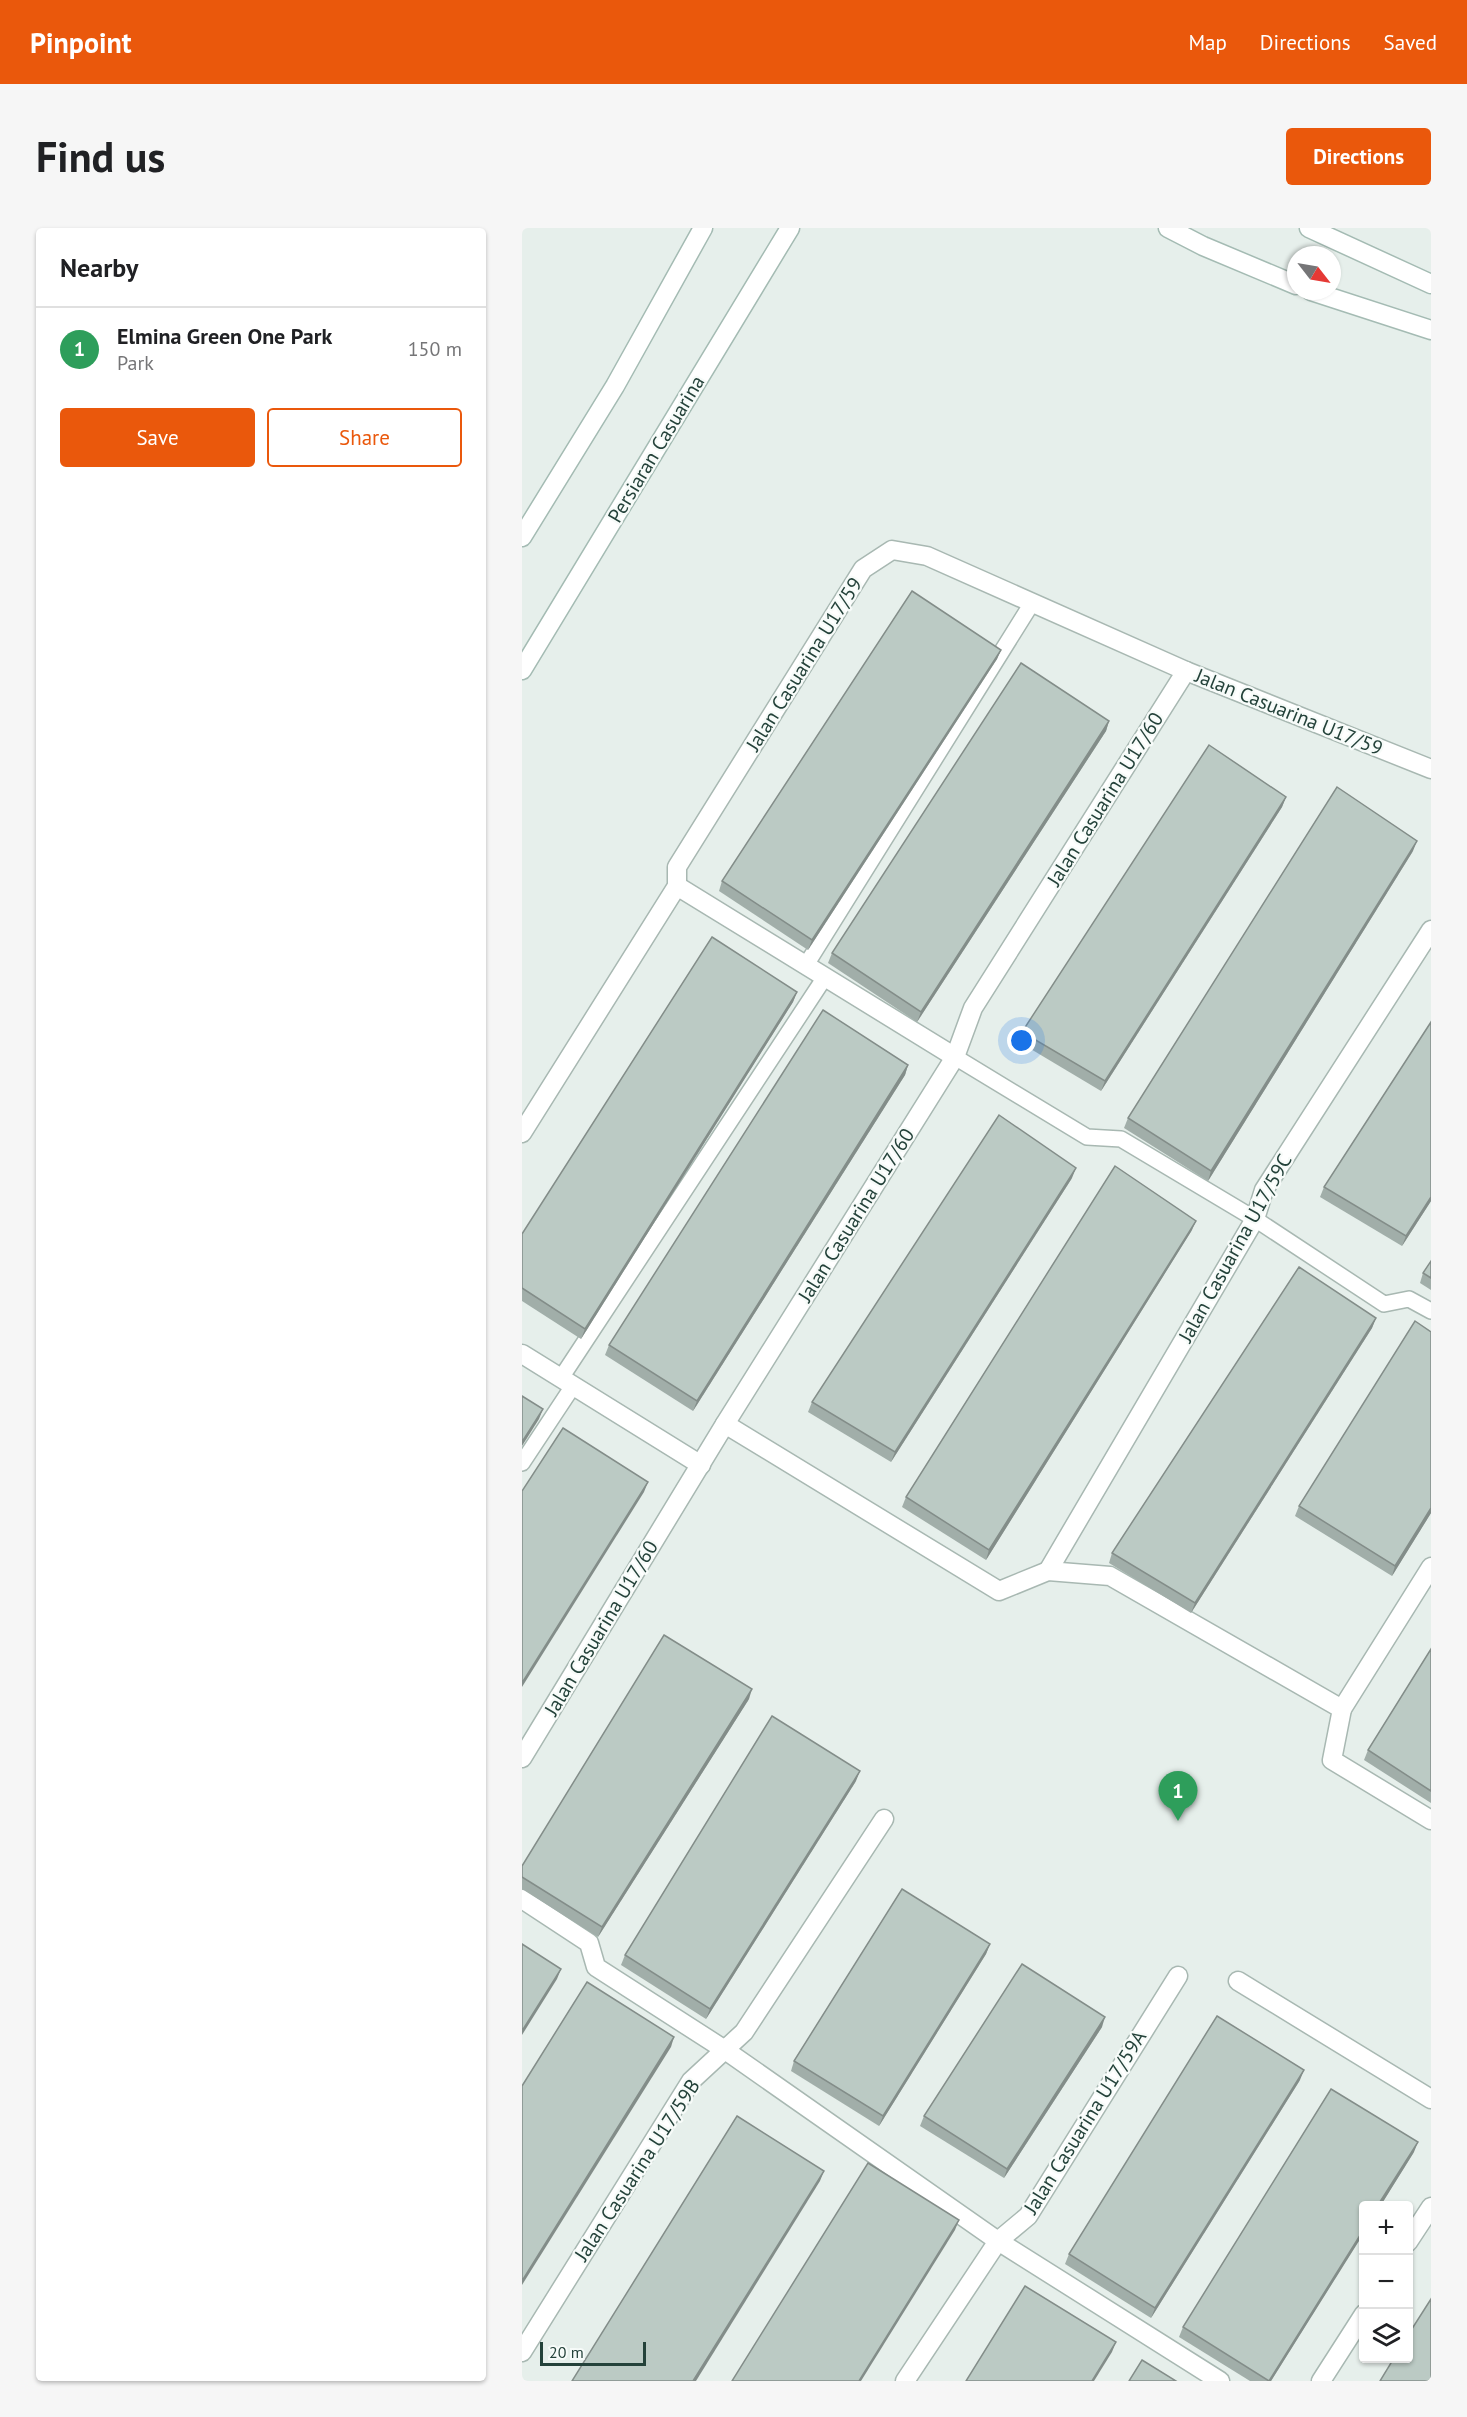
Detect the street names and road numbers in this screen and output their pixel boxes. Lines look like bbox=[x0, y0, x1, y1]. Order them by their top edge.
street label: Persiaran Casuarina bbox=[602, 371, 710, 527]
street label: Jalan Casuarina U17/59 bbox=[739, 572, 868, 757]
street label: Jalan Casuarina U17/59 bbox=[1190, 662, 1387, 762]
street label: Jalan Casuarina U17/60 bbox=[1040, 707, 1169, 892]
street label: Jalan Casuarina U17/60 bbox=[791, 1123, 920, 1308]
street label: Jalan Casuarina U17/59C bbox=[1172, 1149, 1298, 1348]
street label: Jalan Casuarina U17/60 bbox=[538, 1536, 664, 1721]
street label: Jalan Casuarina U17/59A bbox=[1017, 2025, 1152, 2219]
street label: Jalan Casuarina U17/59B bbox=[568, 2074, 706, 2267]

